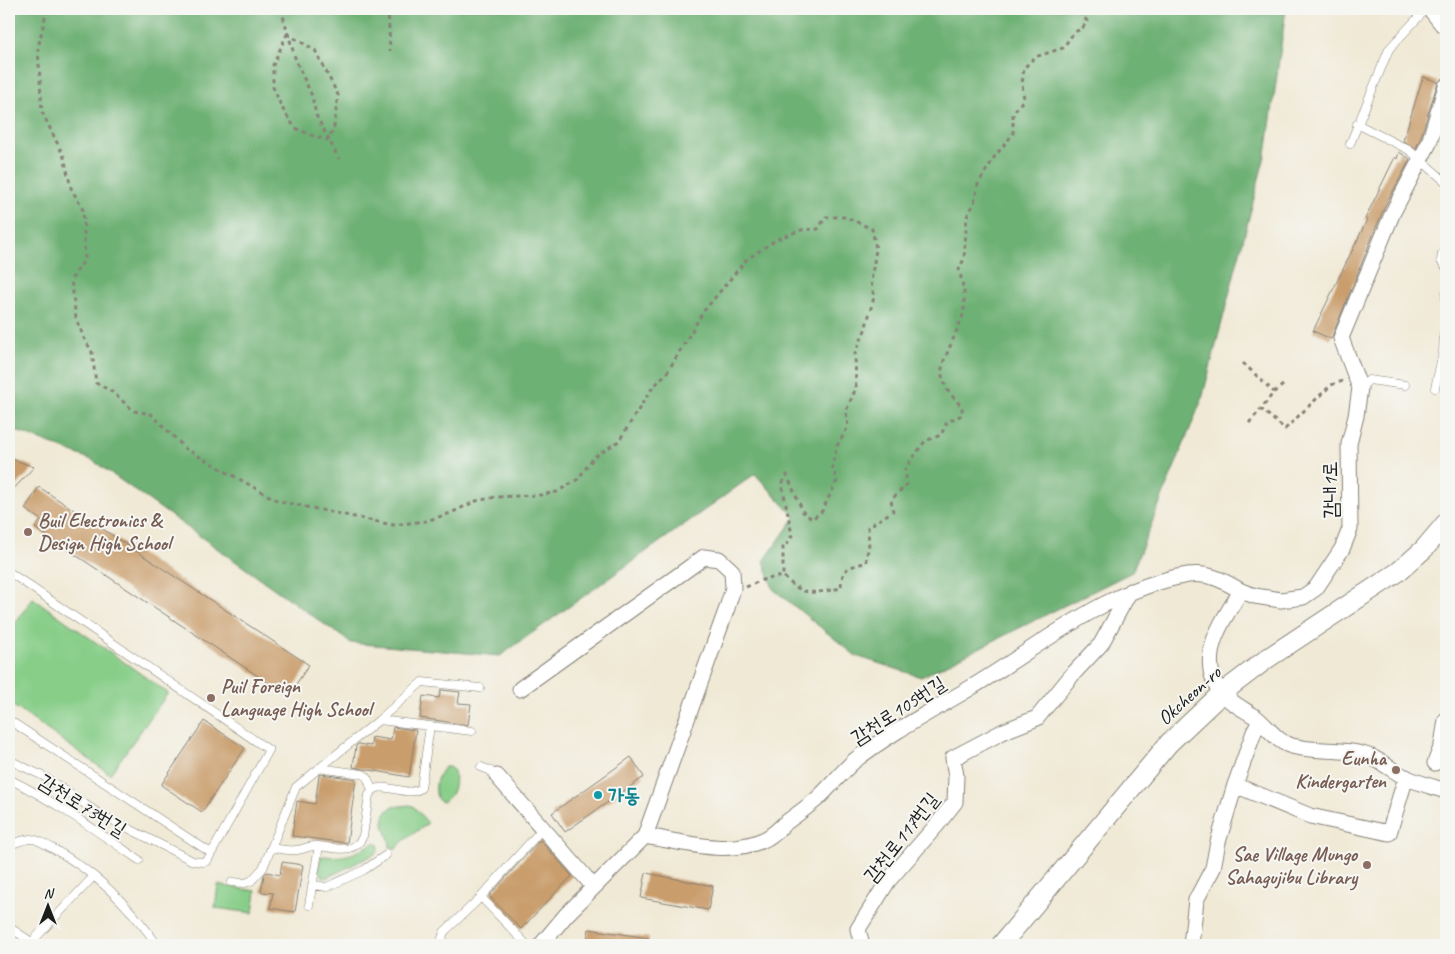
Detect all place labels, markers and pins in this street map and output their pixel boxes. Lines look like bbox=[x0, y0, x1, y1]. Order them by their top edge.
place label: Buil Electronics & Design High School bbox=[38, 508, 174, 556]
marker: Buil Electronics & Design High School bbox=[22, 526, 34, 538]
place label: Puil Foreign Language High School bbox=[221, 674, 375, 722]
marker: Puil Foreign Language High School bbox=[205, 692, 217, 704]
place label: Eunha Kindergarten bbox=[1295, 746, 1388, 794]
marker: Eunha Kindergarten bbox=[1390, 764, 1402, 776]
place label: 가동 bbox=[608, 783, 640, 808]
marker: 가동 bbox=[592, 789, 604, 801]
place label: Sae Village Mungo Sahagujibu Library bbox=[1225, 842, 1359, 891]
marker: Sae Village Mungo Sahagujibu Library bbox=[1361, 859, 1373, 871]

